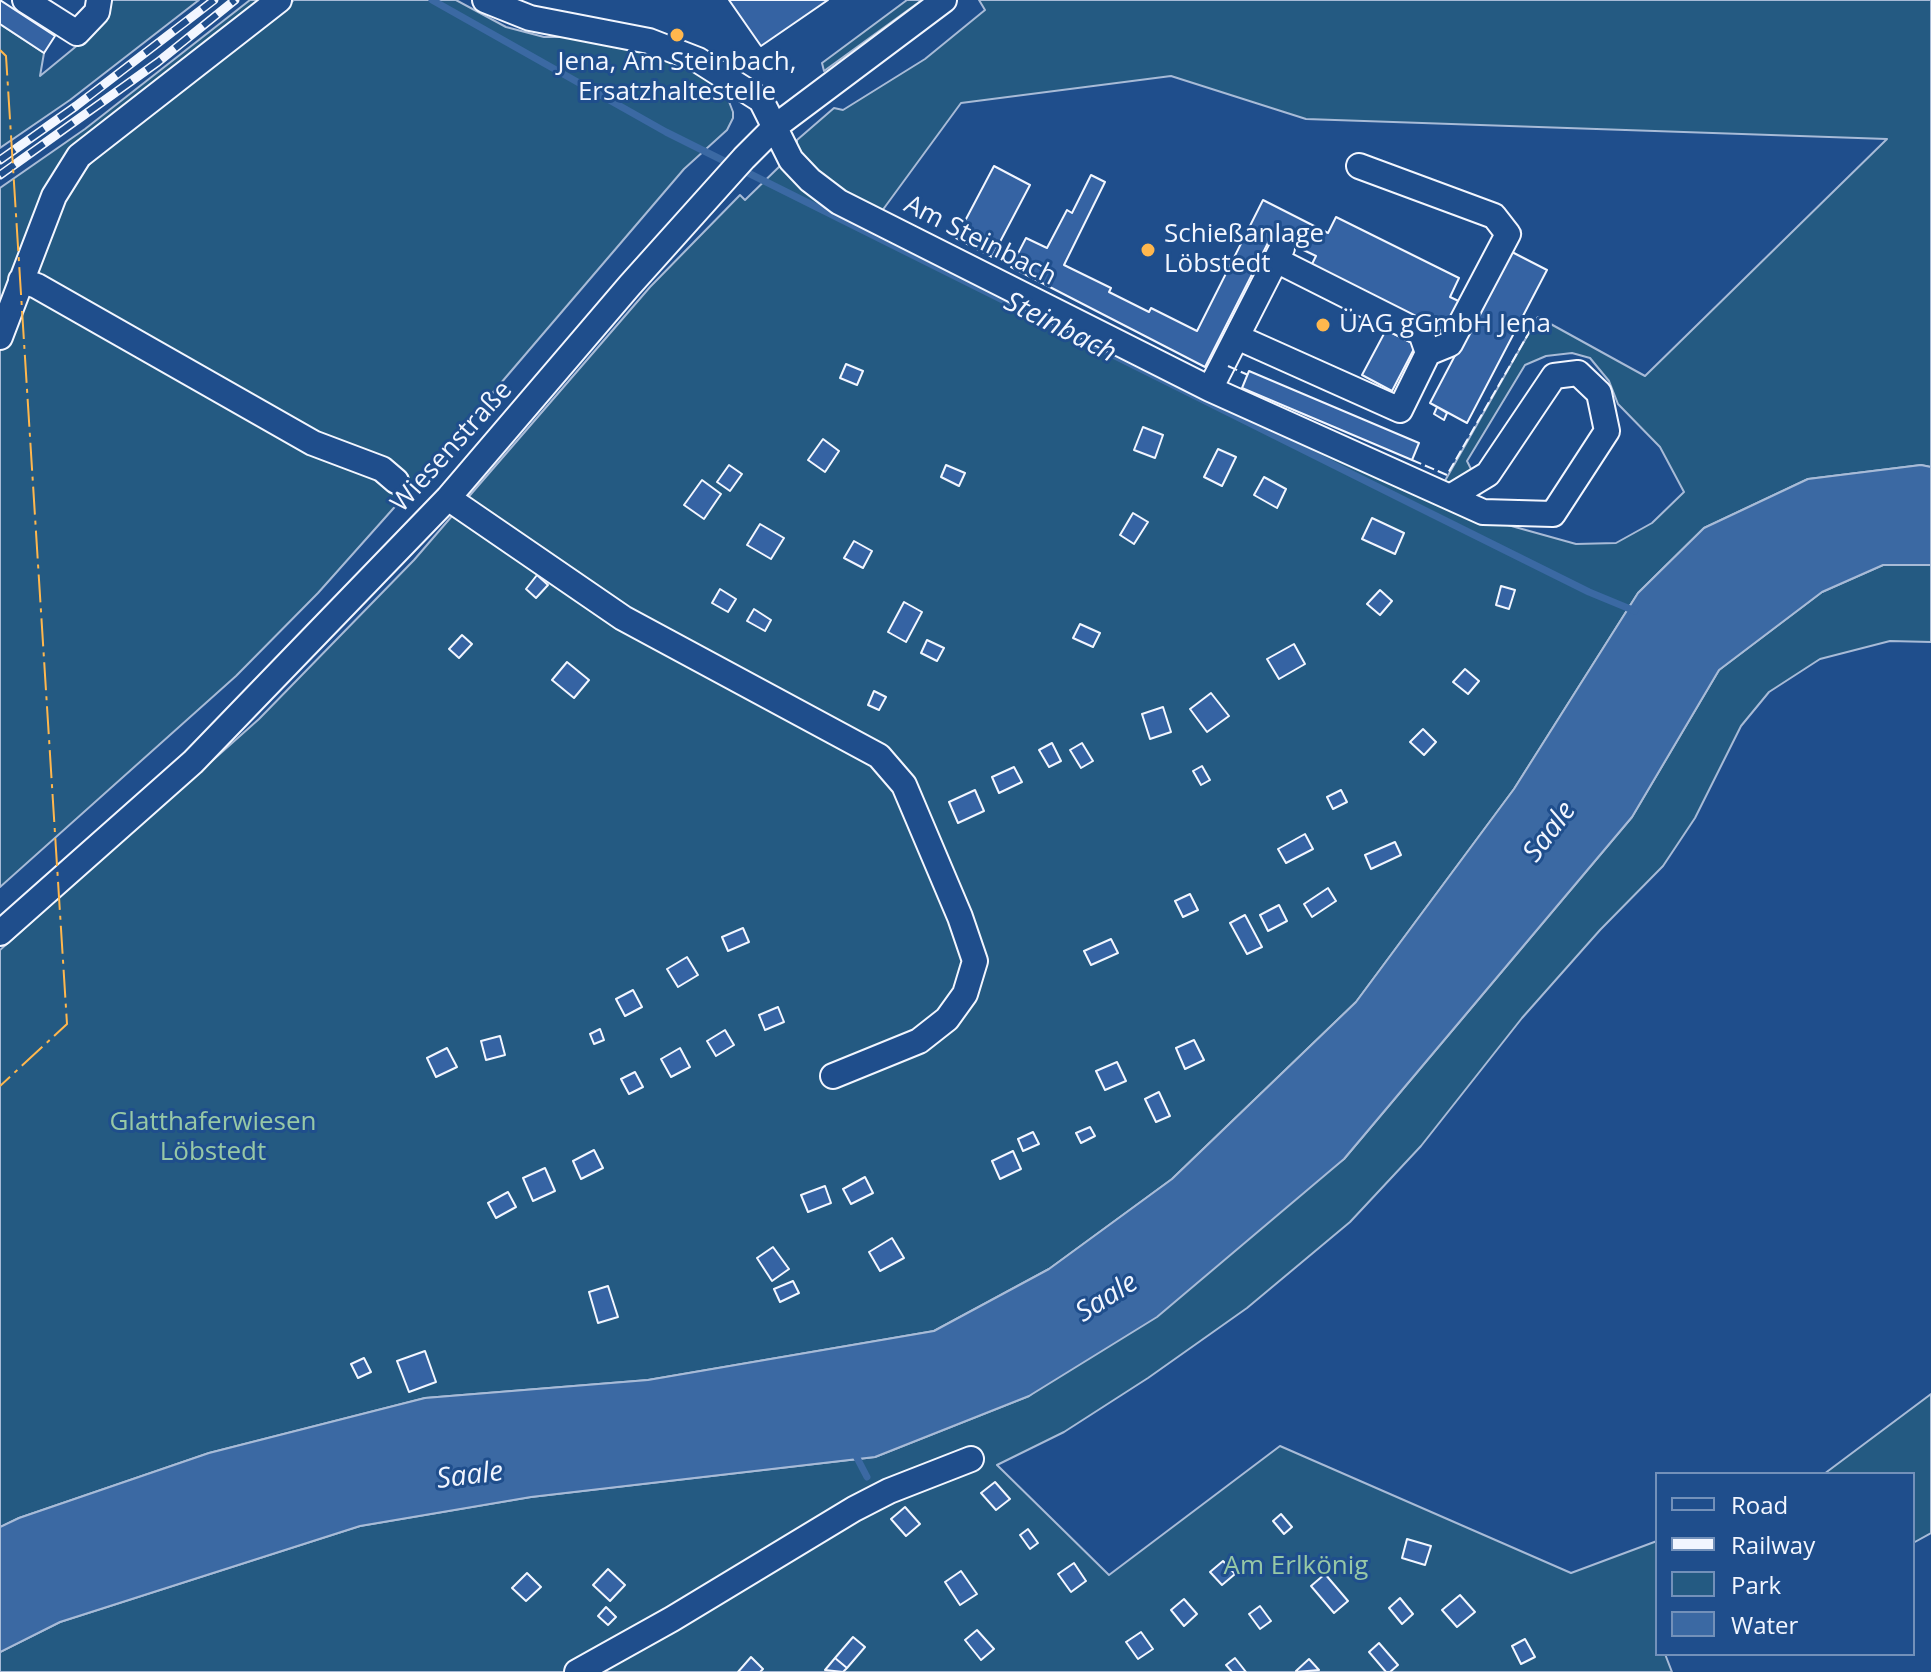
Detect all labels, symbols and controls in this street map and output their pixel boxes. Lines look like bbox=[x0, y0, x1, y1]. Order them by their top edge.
marker: Jena, Am Steinbach, Ersatzhaltestelle bbox=[668, 26, 686, 44]
place label: Jena, Am Steinbach, Ersatzhaltestelle bbox=[558, 47, 796, 108]
street label: Am Steinbach bbox=[899, 189, 1061, 293]
place label: Schießanlage Löbstedt bbox=[1164, 219, 1324, 280]
marker: Schießanlage Löbstedt bbox=[1139, 241, 1157, 259]
water label: Steinbach bbox=[998, 285, 1122, 371]
place label: ÜAG gGmbH Jena bbox=[1339, 309, 1551, 341]
marker: ÜAG gGmbH Jena bbox=[1314, 316, 1332, 334]
street label: Wiesenstraße bbox=[385, 375, 519, 519]
water label: Saale bbox=[1516, 795, 1584, 869]
park label: Glatthaferwiesen Löbstedt bbox=[109, 1107, 317, 1168]
water label: Saale bbox=[1070, 1266, 1144, 1330]
water label: Saale bbox=[435, 1455, 505, 1497]
legend bbox=[1655, 1472, 1915, 1656]
text: Road bbox=[1731, 1488, 1788, 1521]
text: Railway bbox=[1731, 1528, 1815, 1561]
park label: Am Erlkönig bbox=[1224, 1551, 1368, 1583]
text: Park bbox=[1731, 1568, 1781, 1601]
text: Water bbox=[1731, 1608, 1798, 1641]

